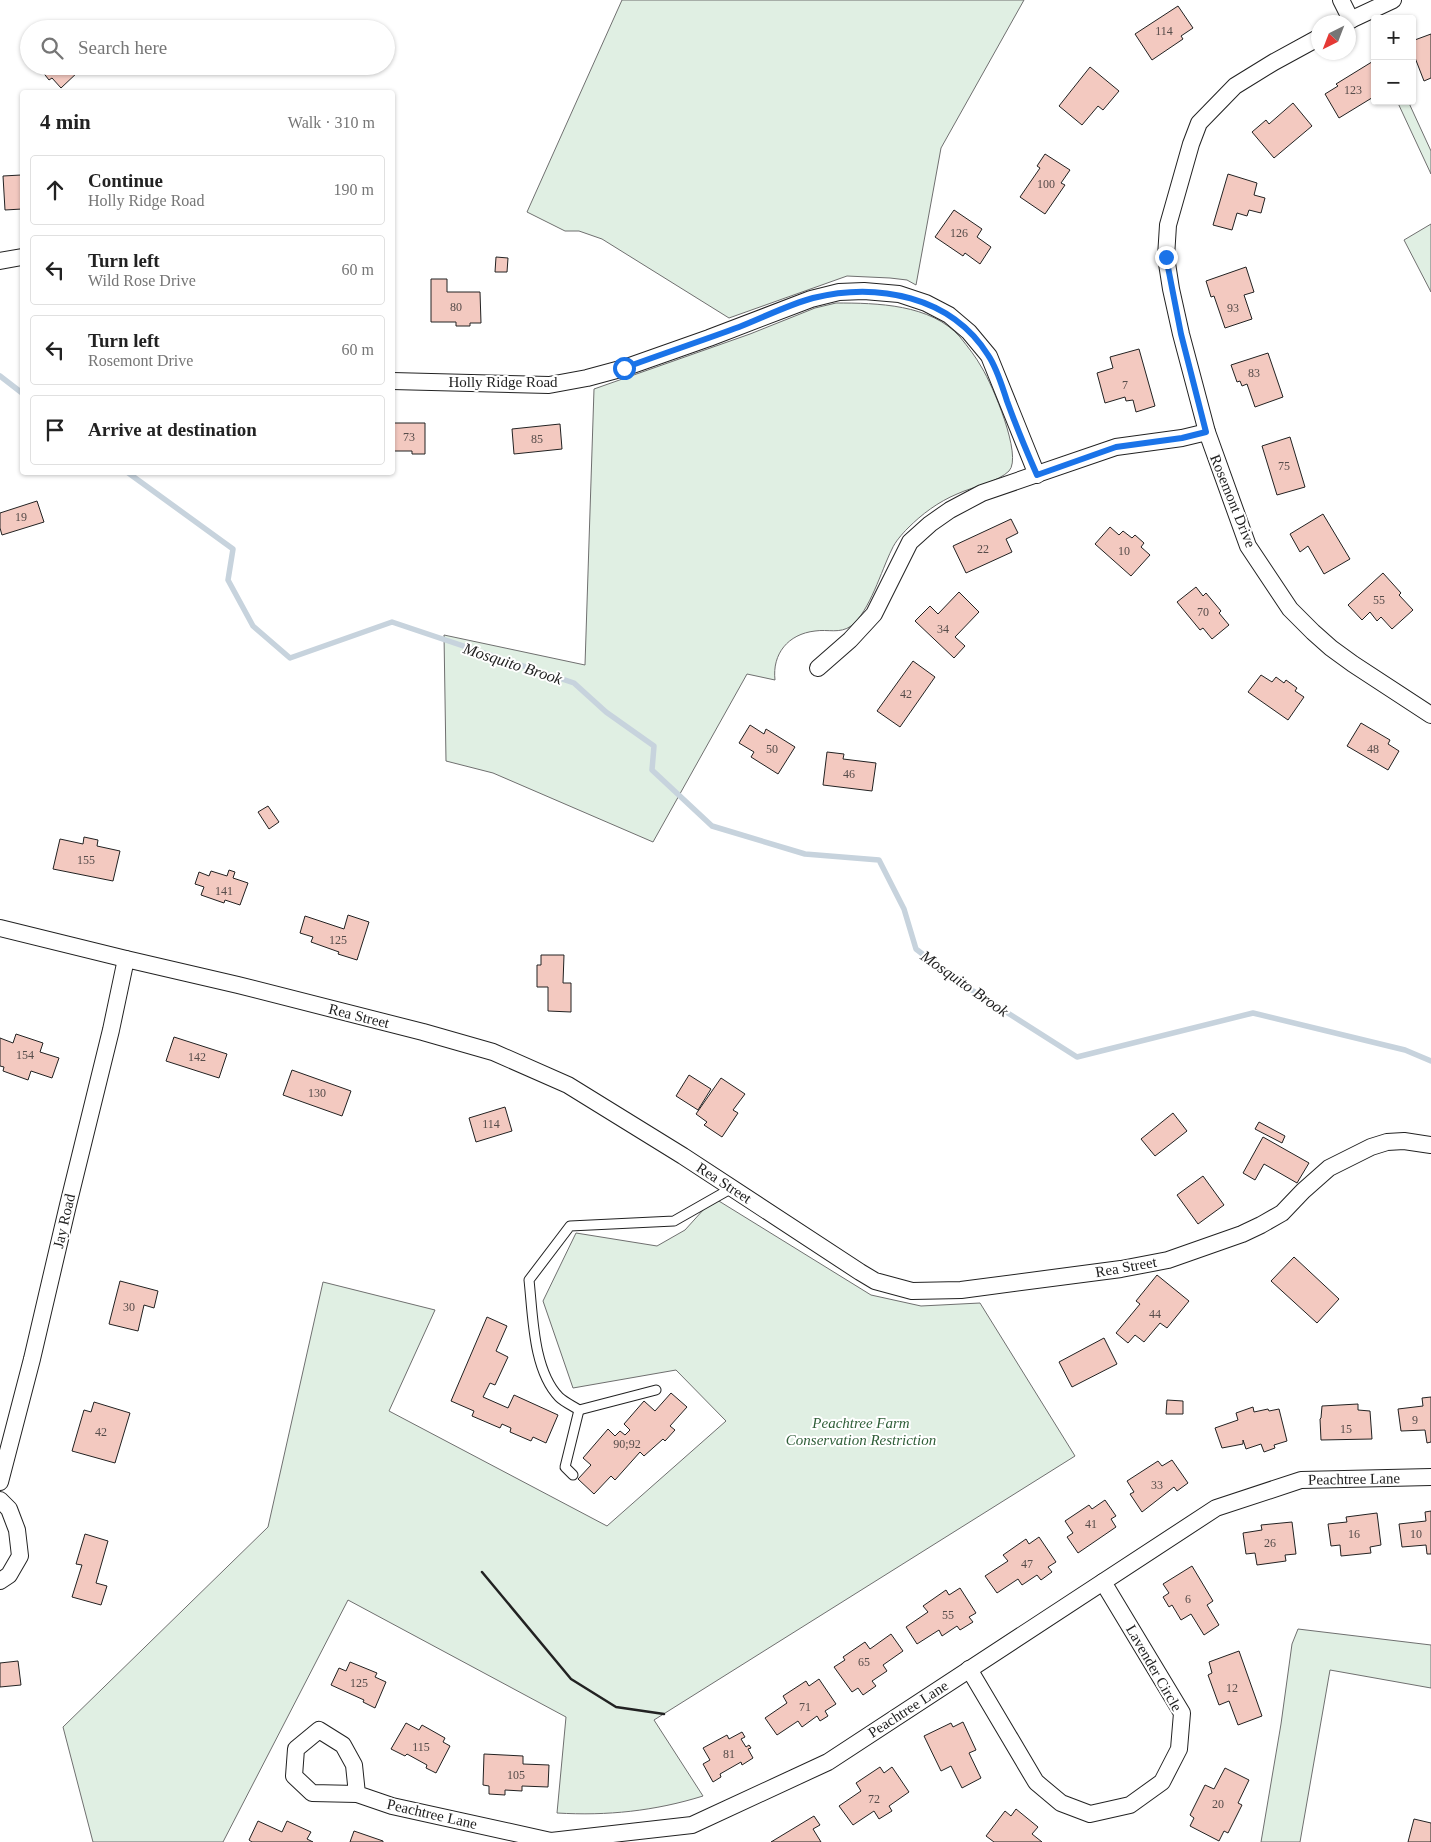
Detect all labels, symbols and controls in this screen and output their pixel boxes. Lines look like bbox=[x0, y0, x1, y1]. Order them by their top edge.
north arrow bbox=[1311, 15, 1356, 60]
map controls bbox=[1371, 15, 1416, 105]
button: + bbox=[1371, 15, 1416, 60]
search box bbox=[20, 20, 395, 75]
house number: 114 bbox=[1155, 24, 1173, 38]
icon: search bbox=[38, 34, 66, 62]
text: Search here bbox=[78, 37, 167, 58]
button: − bbox=[1371, 60, 1416, 105]
house number: 123 bbox=[1344, 83, 1362, 97]
text: 4 min bbox=[40, 110, 91, 134]
text: Walk · 310 m bbox=[288, 114, 375, 131]
text: Continue bbox=[88, 170, 163, 191]
icon: ahead bbox=[41, 176, 69, 204]
house number: 100 bbox=[1037, 177, 1055, 191]
text: 190 m bbox=[334, 181, 374, 198]
text: Holly Ridge Road bbox=[88, 192, 204, 209]
house number: 126 bbox=[950, 226, 968, 240]
route end bbox=[1155, 246, 1178, 269]
text: Turn left bbox=[88, 250, 160, 271]
icon: left bbox=[41, 256, 69, 284]
text: 60 m bbox=[342, 261, 374, 278]
text: Wild Rose Drive bbox=[88, 272, 196, 289]
house number: 80 bbox=[450, 300, 462, 314]
house number: 93 bbox=[1227, 301, 1239, 315]
text: Turn left bbox=[88, 330, 160, 351]
icon: left bbox=[41, 336, 69, 364]
text: 60 m bbox=[342, 341, 374, 358]
text: Rosemont Drive bbox=[88, 352, 193, 369]
route start bbox=[613, 357, 636, 380]
house number: 83 bbox=[1248, 366, 1260, 380]
street label: Holly Ridge Road bbox=[448, 374, 558, 390]
house number: 7 bbox=[1122, 378, 1128, 392]
icon: arrive bbox=[41, 416, 69, 444]
text: Arrive at destination bbox=[88, 419, 257, 440]
house number: 73 bbox=[403, 430, 415, 444]
house number: 85 bbox=[531, 432, 543, 446]
street label: Rosemont Drive bbox=[1207, 452, 1259, 550]
house number: 75 bbox=[1278, 459, 1290, 473]
house number: 19 bbox=[15, 510, 27, 524]
house number: 22 bbox=[977, 542, 989, 556]
house number: 10 bbox=[1118, 544, 1130, 558]
house number: 55 bbox=[1373, 593, 1385, 607]
house number: 70 bbox=[1197, 605, 1209, 619]
house number: 34 bbox=[937, 622, 949, 636]
water label: Mosquito Brook bbox=[460, 639, 565, 689]
house number: 42 bbox=[900, 687, 912, 701]
house number: 50 bbox=[766, 742, 778, 756]
house number: 48 bbox=[1367, 742, 1379, 756]
house number: 46 bbox=[843, 767, 855, 781]
house number: 155 bbox=[77, 853, 95, 867]
house number: 141 bbox=[215, 884, 233, 898]
house number: 125 bbox=[329, 933, 347, 947]
water label: Mosquito Brook bbox=[916, 946, 1012, 1021]
street label: Rea Street bbox=[327, 1001, 392, 1031]
house number: 154 bbox=[16, 1048, 34, 1062]
house number: 142 bbox=[188, 1050, 206, 1064]
house number: 130 bbox=[308, 1086, 326, 1100]
house number: 114 bbox=[482, 1117, 500, 1131]
street label: Rea Street bbox=[694, 1159, 755, 1207]
street label: Jay Road bbox=[50, 1192, 78, 1250]
street label: Rea Street bbox=[1094, 1254, 1159, 1280]
house number: 30 bbox=[123, 1300, 135, 1314]
house number: 44 bbox=[1149, 1307, 1161, 1321]
house number: 9 bbox=[1412, 1413, 1418, 1427]
park label: Peachtree Farm Conservation Restriction bbox=[786, 1415, 936, 1448]
house number: 15 bbox=[1340, 1422, 1352, 1436]
house number: 42 bbox=[95, 1425, 107, 1439]
house number: 90;92 bbox=[613, 1437, 641, 1451]
street label: Peachtree Lane bbox=[1308, 1470, 1400, 1488]
house number: 33 bbox=[1151, 1478, 1163, 1492]
house number: 41 bbox=[1085, 1517, 1097, 1531]
house number: 16 bbox=[1348, 1527, 1360, 1541]
house number: 10 bbox=[1410, 1527, 1422, 1541]
house number: 26 bbox=[1264, 1536, 1276, 1550]
house number: 47 bbox=[1021, 1557, 1033, 1571]
house number: 6 bbox=[1185, 1592, 1191, 1606]
house number: 55 bbox=[942, 1608, 954, 1622]
street label: Lavender Circle bbox=[1123, 1622, 1185, 1714]
house number: 65 bbox=[858, 1655, 870, 1669]
house number: 125 bbox=[350, 1676, 368, 1690]
street label: Peachtree Lane bbox=[865, 1677, 951, 1741]
house number: 12 bbox=[1226, 1681, 1238, 1695]
house number: 71 bbox=[799, 1700, 811, 1714]
house number: 115 bbox=[412, 1740, 430, 1754]
house number: 81 bbox=[723, 1747, 735, 1761]
house number: 105 bbox=[507, 1768, 525, 1782]
house number: 72 bbox=[868, 1792, 880, 1806]
street label: Peachtree Lane bbox=[385, 1796, 479, 1832]
house number: 20 bbox=[1212, 1797, 1224, 1811]

